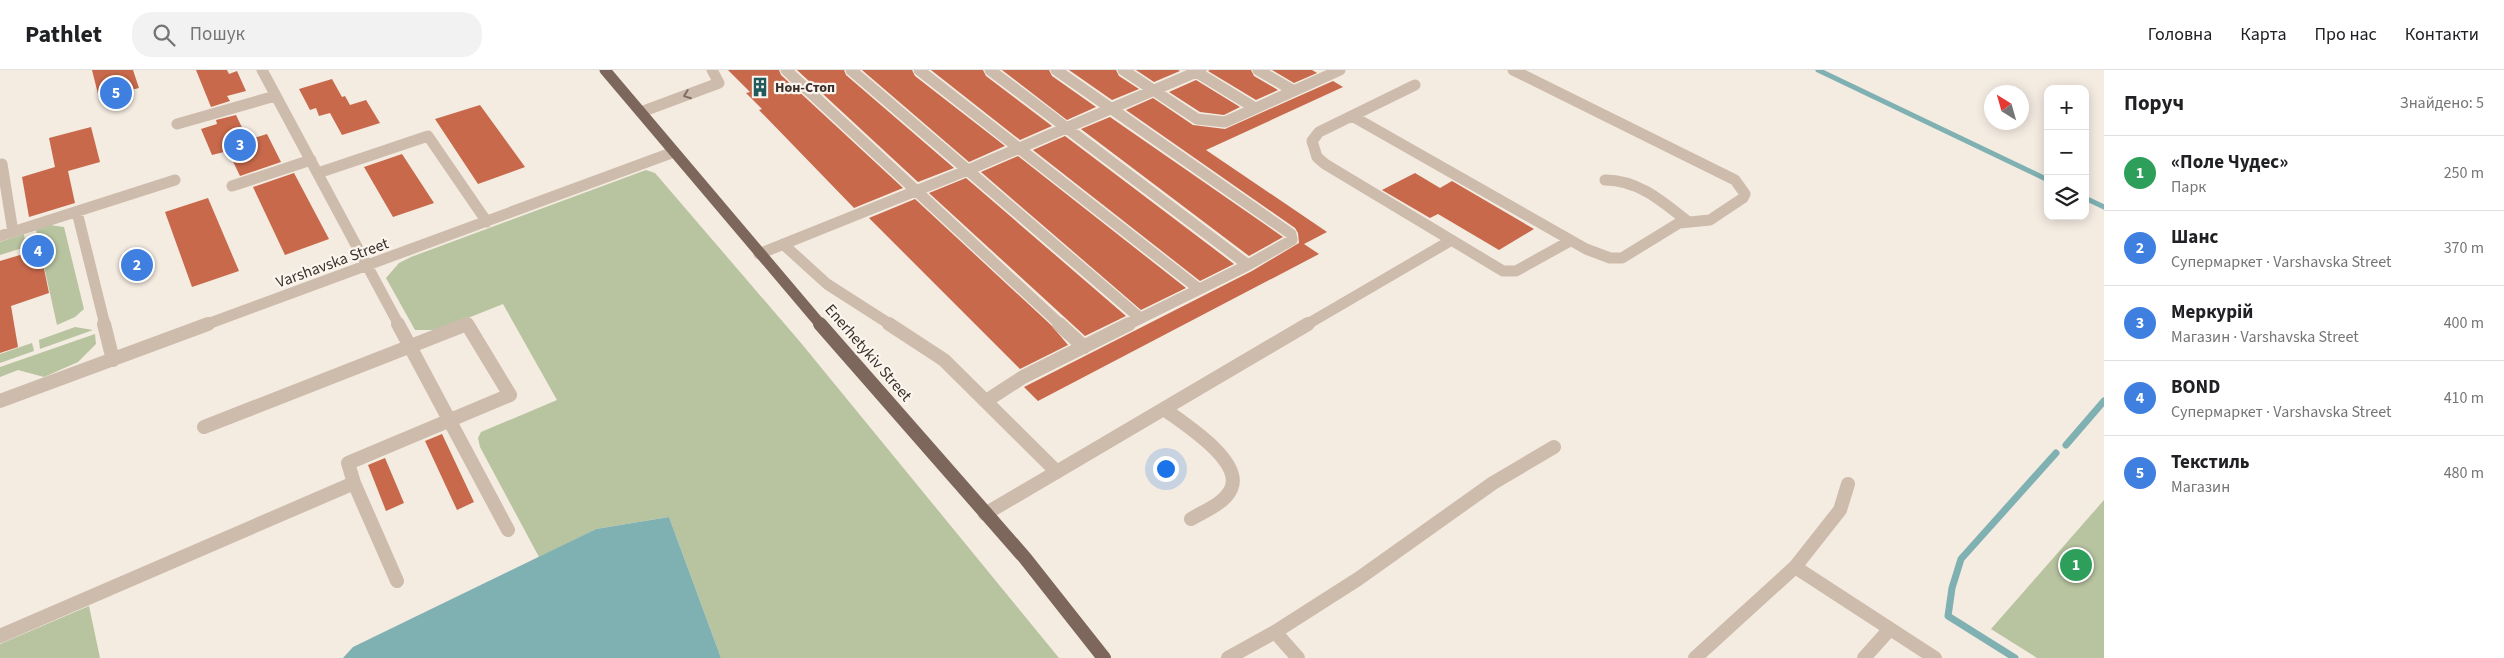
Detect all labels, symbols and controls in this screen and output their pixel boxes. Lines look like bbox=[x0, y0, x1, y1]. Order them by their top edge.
search box bbox=[132, 12, 482, 57]
text: Pathlet bbox=[25, 17, 102, 52]
icon: search bbox=[150, 21, 178, 49]
text: Пошук bbox=[190, 21, 245, 48]
text: Головна bbox=[2148, 22, 2212, 47]
text: Карта bbox=[2240, 22, 2286, 47]
text: Про нас bbox=[2314, 22, 2377, 47]
text: Контакти bbox=[2405, 22, 2479, 47]
pin: 5 bbox=[100, 74, 132, 112]
building icon: Нон-Стоп bbox=[749, 76, 771, 98]
place label: Нон-Стоп bbox=[775, 78, 835, 98]
north arrow bbox=[1984, 85, 2029, 130]
map controls bbox=[2044, 85, 2089, 220]
button: + bbox=[2044, 85, 2089, 130]
text: Поруч bbox=[2124, 88, 2184, 118]
one-way arrow bbox=[683, 89, 692, 99]
text: Знайдено: 5 bbox=[2400, 92, 2484, 114]
pin: 3 bbox=[224, 126, 256, 164]
button: − bbox=[2044, 130, 2089, 175]
text: «Поле Чудес» bbox=[2171, 149, 2288, 176]
text: 1 bbox=[2136, 162, 2144, 184]
text: 250 m bbox=[2444, 162, 2484, 184]
button: layers bbox=[2044, 175, 2089, 220]
text: Парк bbox=[2171, 176, 2206, 198]
text: Шанс bbox=[2171, 224, 2218, 251]
pin: 4 bbox=[22, 232, 54, 270]
street label: Varshavska Street bbox=[273, 232, 392, 293]
text: 2 bbox=[2136, 237, 2144, 259]
text: 370 m bbox=[2444, 237, 2484, 259]
pin: 2 bbox=[121, 246, 153, 284]
text: Супермаркет · Varshavska Street bbox=[2171, 251, 2392, 273]
street label: Enerhetykiv Street bbox=[820, 299, 917, 407]
text: Меркурій bbox=[2171, 299, 2253, 326]
text: 3 bbox=[2136, 312, 2144, 334]
text: 400 m bbox=[2444, 312, 2484, 334]
text: Магазин · Varshavska Street bbox=[2171, 326, 2359, 348]
text: BOND bbox=[2171, 374, 2220, 401]
text: 4 bbox=[2136, 387, 2144, 409]
text: 410 m bbox=[2444, 387, 2484, 409]
text: Супермаркет · Varshavska Street bbox=[2171, 401, 2392, 423]
text: Текстиль bbox=[2171, 449, 2250, 476]
your location bbox=[1153, 456, 1179, 482]
text: 5 bbox=[2136, 462, 2144, 484]
text: 480 m bbox=[2444, 462, 2484, 484]
text: Магазин bbox=[2171, 476, 2230, 498]
pin: 1 bbox=[2060, 546, 2092, 584]

